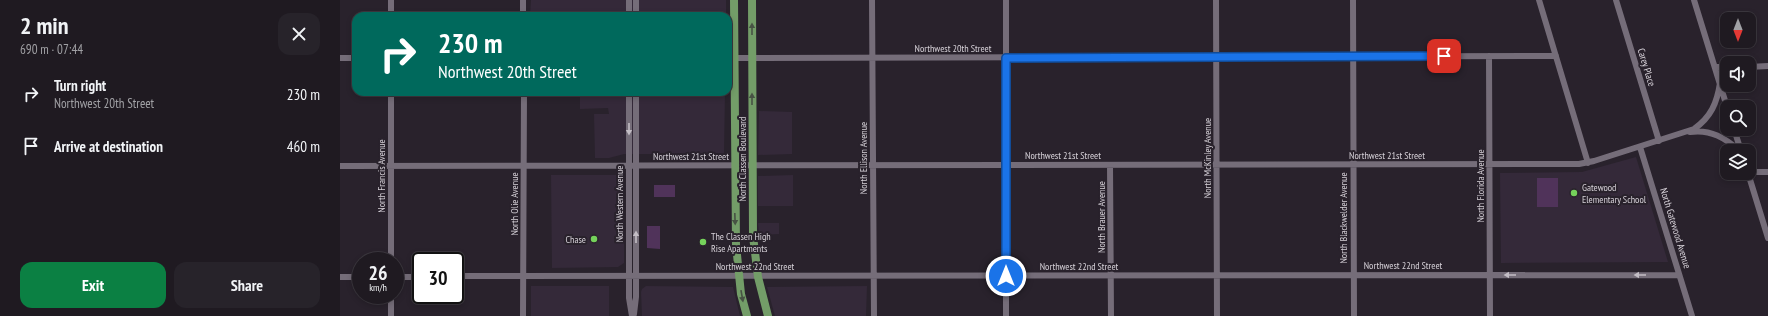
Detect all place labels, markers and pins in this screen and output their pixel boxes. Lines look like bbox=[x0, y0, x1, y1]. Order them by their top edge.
pin bbox=[1427, 39, 1461, 73]
place label: Gatewood Elementary School bbox=[1582, 181, 1647, 206]
marker: Gatewood Elementary School bbox=[1569, 188, 1579, 198]
place label: The Classen High Rise Apartments bbox=[711, 230, 771, 255]
place label: Chase bbox=[566, 233, 586, 246]
marker: Chase bbox=[589, 234, 599, 244]
marker: The Classen High Rise Apartments bbox=[698, 237, 708, 247]

